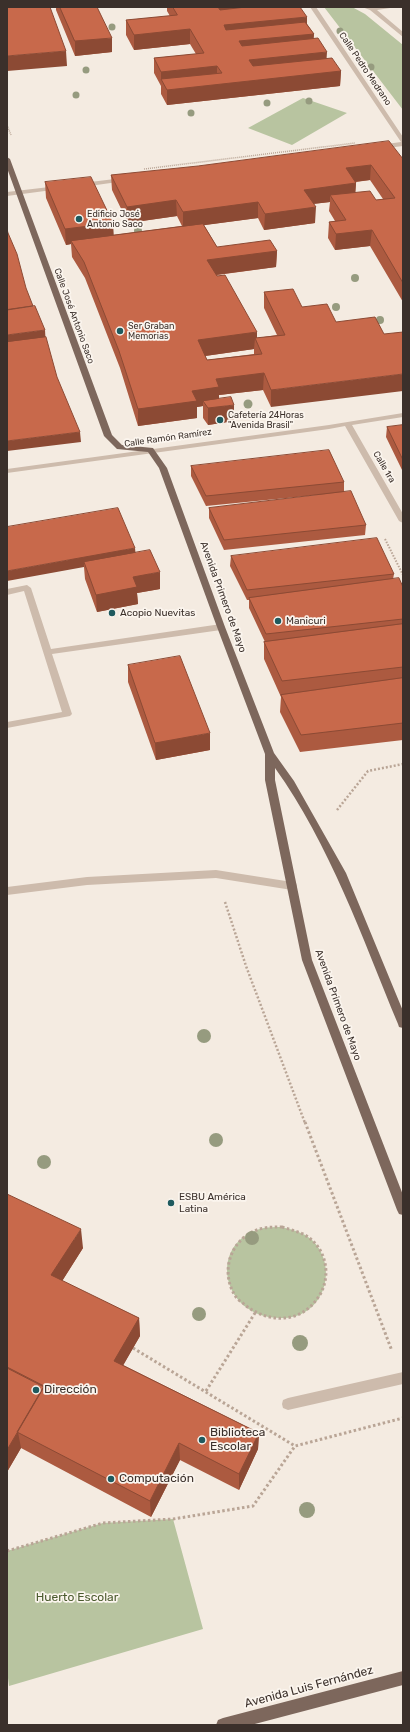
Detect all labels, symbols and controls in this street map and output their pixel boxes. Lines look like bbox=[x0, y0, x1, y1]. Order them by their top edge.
street label: Calle Pedro Medrano bbox=[337, 30, 393, 108]
place label: Edificio José Antonio Saco bbox=[87, 209, 143, 230]
marker: Edificio José Antonio Saco bbox=[74, 214, 84, 224]
street label: Calle José Antonio Saco bbox=[52, 267, 96, 365]
place label: Ser Graban Memorias bbox=[128, 321, 174, 342]
marker: Ser Graban Memorias bbox=[115, 326, 125, 336]
place label: Cafetería 24Horas "Avenida Brasil" bbox=[228, 410, 304, 431]
marker: Cafetería 24Horas "Avenida Brasil" bbox=[215, 415, 225, 425]
street label: Calle Ramón Ramírez bbox=[124, 427, 212, 449]
street label: Calle 1ra bbox=[371, 449, 397, 485]
street label: Avenida Primero de Mayo bbox=[197, 540, 249, 654]
place label: Acopio Nuevitas bbox=[120, 607, 195, 619]
marker: Acopio Nuevitas bbox=[107, 608, 117, 618]
place label: Manicuri bbox=[286, 615, 326, 627]
marker: Manicuri bbox=[273, 616, 283, 626]
street label: Avenida Primero de Mayo bbox=[312, 948, 364, 1062]
place label: ESBU América Latina bbox=[179, 1191, 246, 1214]
marker: ESBU América Latina bbox=[166, 1198, 176, 1208]
place label: Dirección bbox=[44, 1383, 97, 1397]
marker: Dirección bbox=[31, 1385, 41, 1395]
place label: Biblioteca Escolar bbox=[210, 1426, 265, 1454]
marker: Biblioteca Escolar bbox=[197, 1435, 207, 1445]
place label: Computación bbox=[119, 1472, 194, 1486]
marker: Computación bbox=[106, 1474, 116, 1484]
park label: Huerto Escolar bbox=[36, 1591, 118, 1605]
street label: Avenida Luis Fernández bbox=[243, 1663, 375, 1711]

